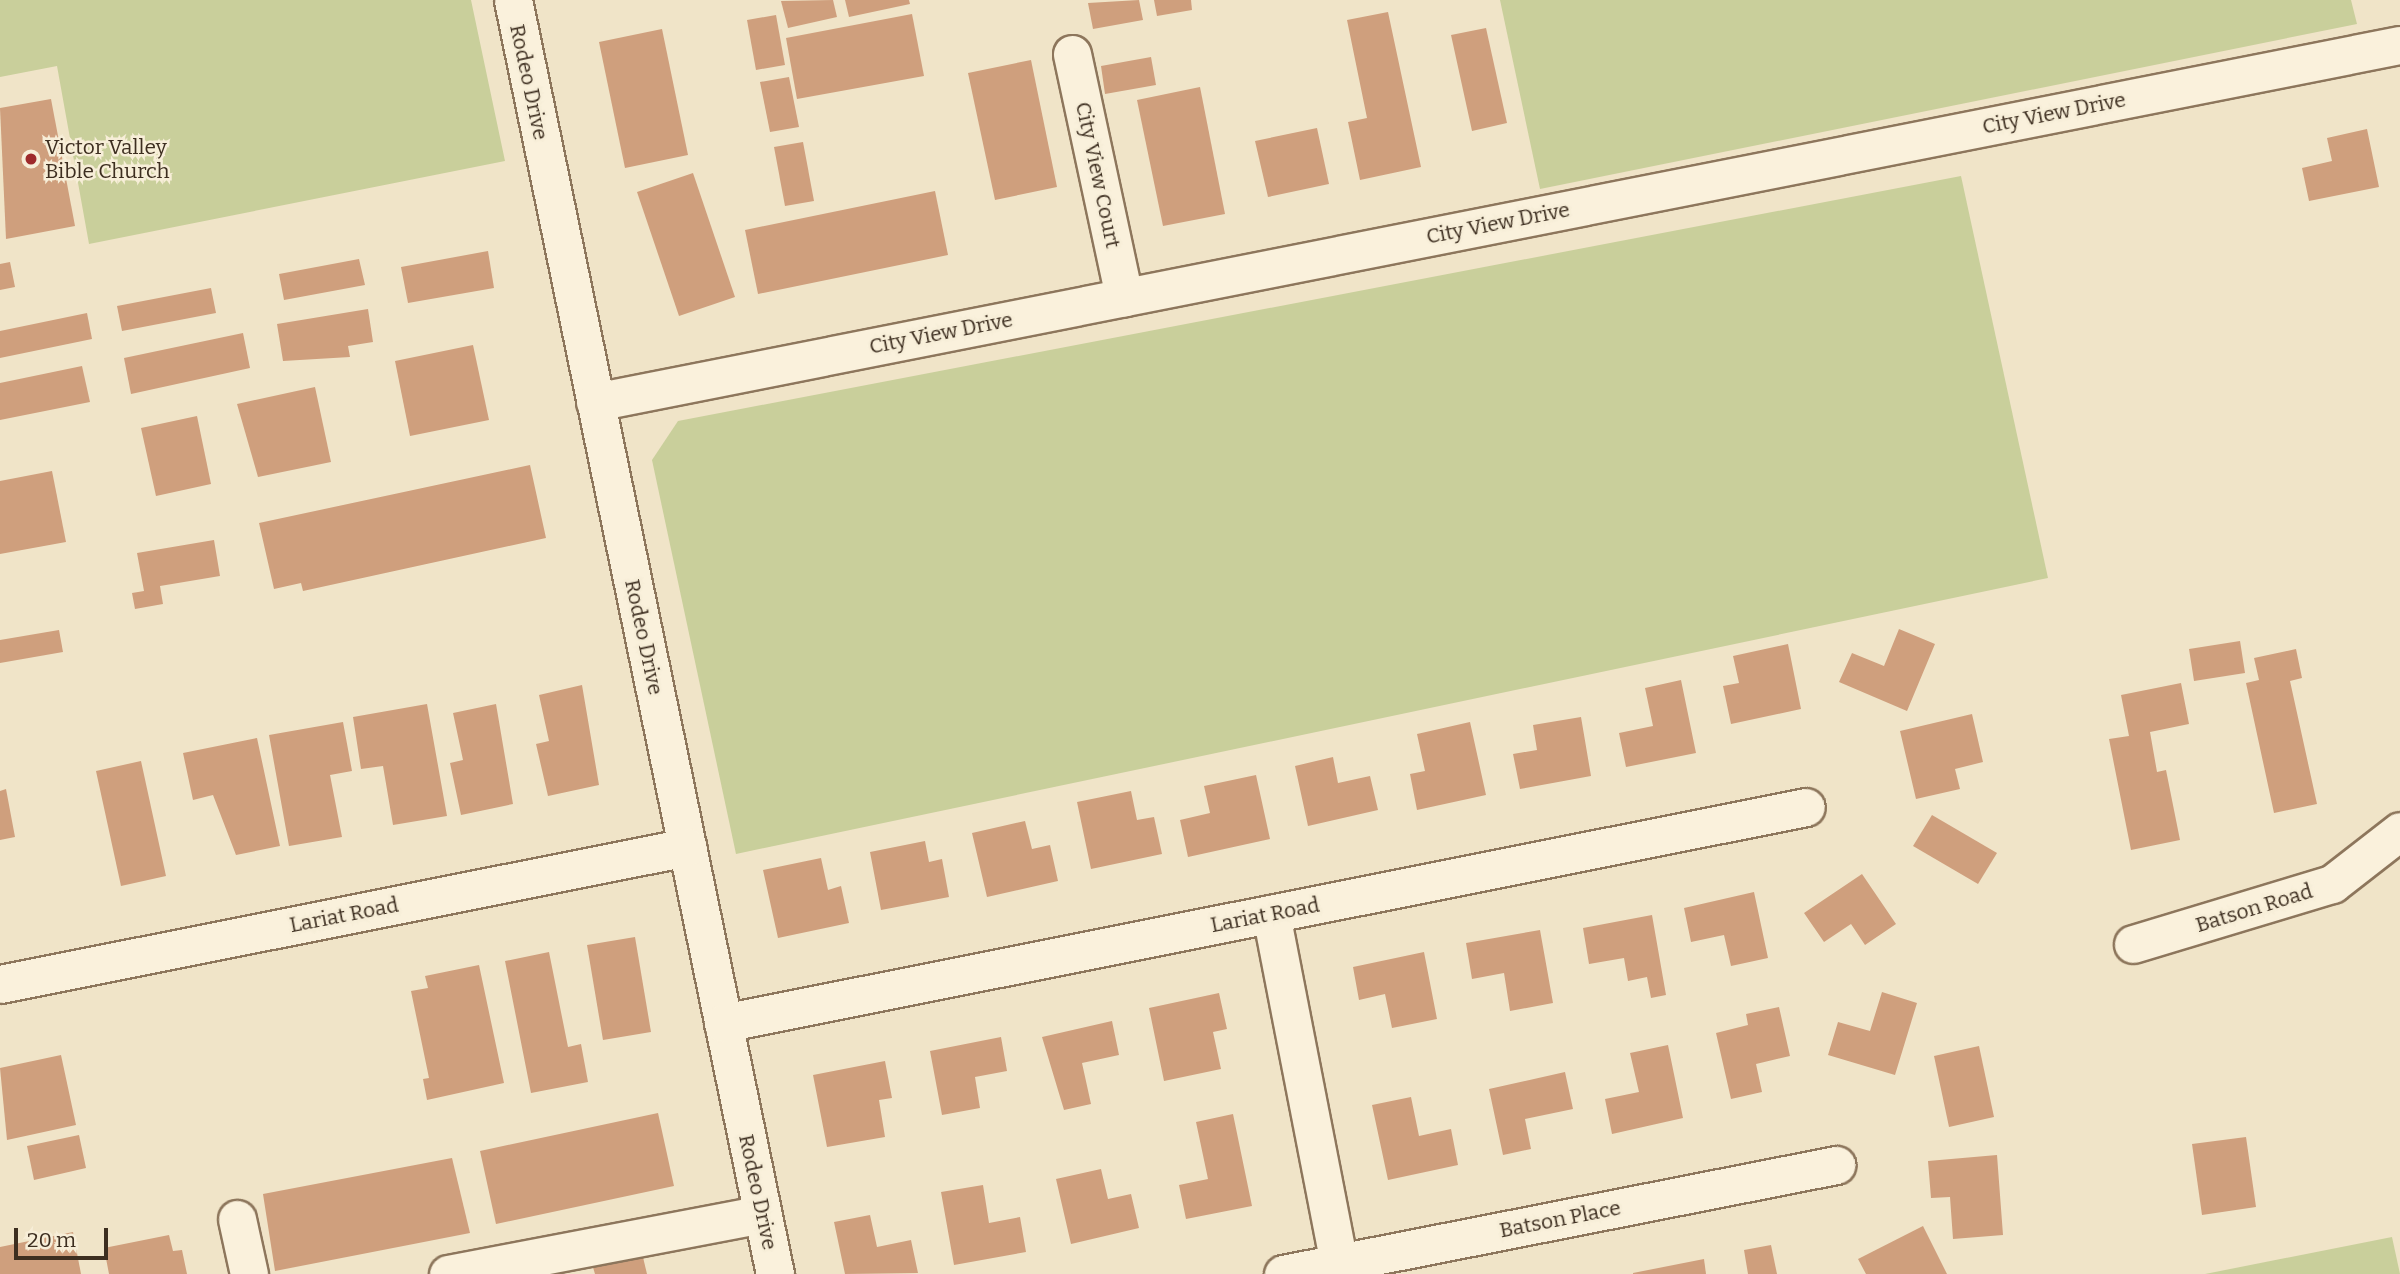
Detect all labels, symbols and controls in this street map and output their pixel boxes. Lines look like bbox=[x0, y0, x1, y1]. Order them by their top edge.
street label: Rodeo Drive bbox=[504, 22, 554, 142]
street label: City View Drive bbox=[1980, 87, 2128, 139]
street label: City View Court bbox=[1070, 100, 1126, 250]
place label: Victor Valley Bible Church bbox=[45, 134, 170, 184]
marker: Victor Valley Bible Church bbox=[23, 151, 39, 167]
street label: City View Drive bbox=[1424, 197, 1572, 249]
street label: City View Drive bbox=[867, 307, 1015, 359]
street label: Rodeo Drive bbox=[619, 577, 669, 697]
street label: Batson Road bbox=[2192, 878, 2316, 938]
street label: Lariat Road bbox=[287, 892, 401, 938]
street label: Lariat Road bbox=[1208, 892, 1322, 938]
street label: Rodeo Drive bbox=[733, 1132, 783, 1252]
street label: Batson Place bbox=[1497, 1195, 1623, 1243]
scale bar bbox=[18, 1214, 112, 1258]
text: 20 m bbox=[27, 1227, 76, 1253]

